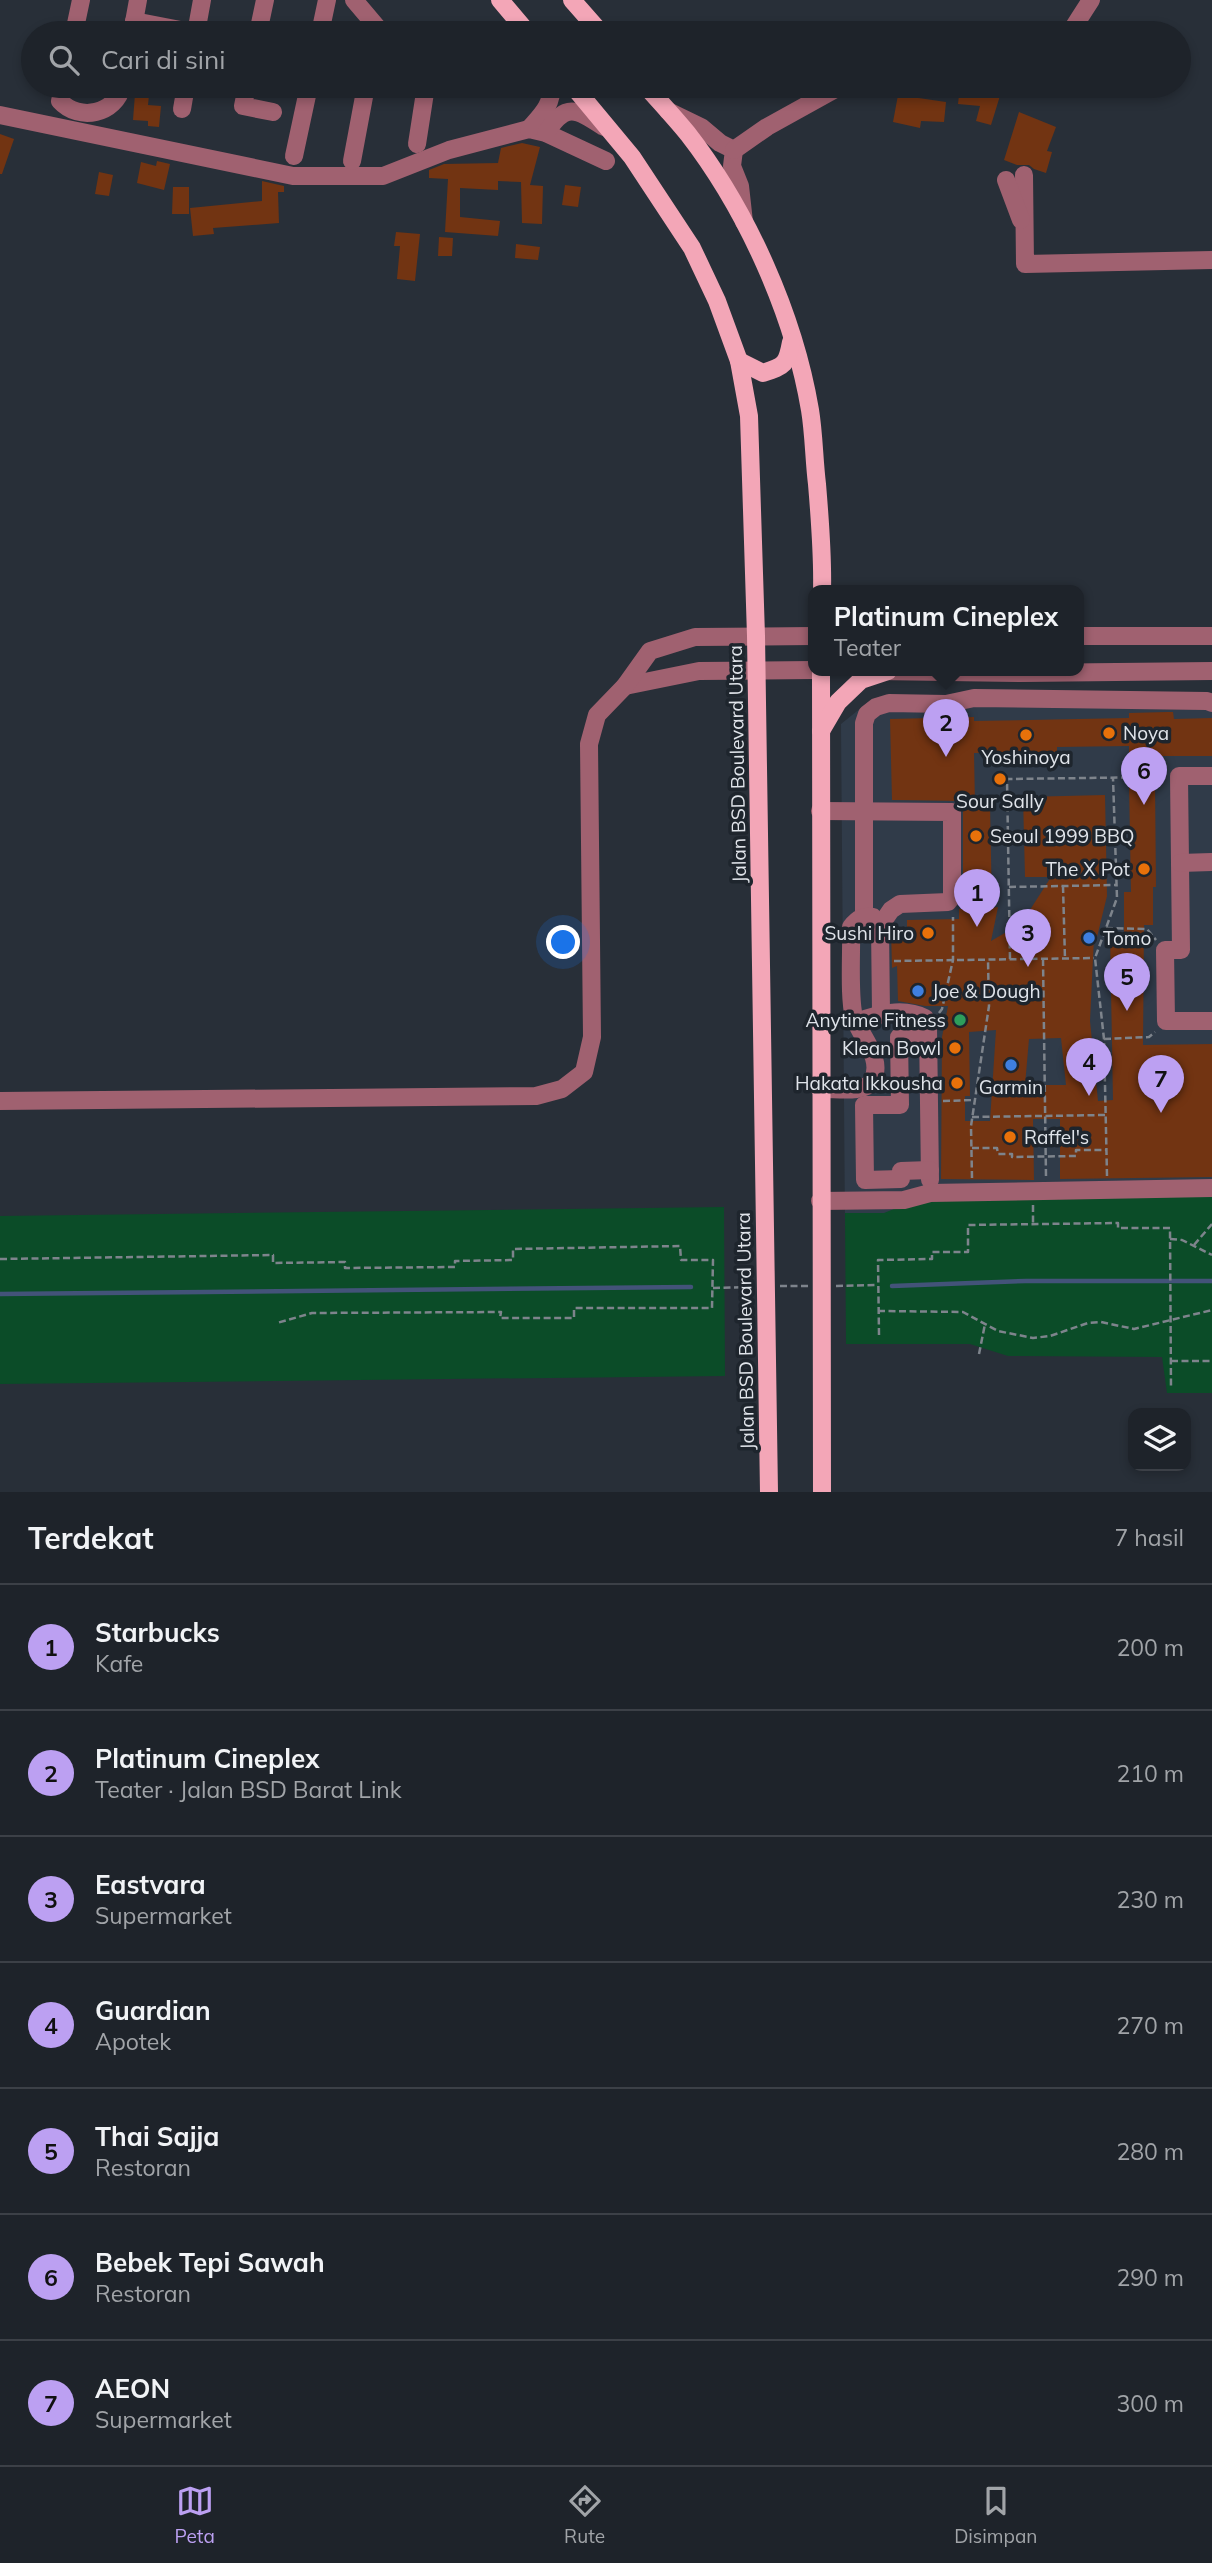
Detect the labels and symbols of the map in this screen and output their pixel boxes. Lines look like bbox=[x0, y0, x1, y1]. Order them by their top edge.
street label: Jalan BSD Boulevard Utara bbox=[723, 645, 751, 883]
pin: 2 bbox=[923, 699, 969, 757]
place label: Noya bbox=[1123, 721, 1169, 745]
marker: Noya bbox=[1101, 725, 1117, 741]
marker: Yoshinoya bbox=[1018, 727, 1034, 743]
place label: Yoshinoya bbox=[980, 745, 1071, 769]
pin: 6 bbox=[1121, 747, 1167, 805]
marker: Sour Sally bbox=[992, 771, 1008, 787]
place label: Sour Sally bbox=[956, 789, 1044, 813]
place label: Seoul 1999 BBQ bbox=[990, 824, 1135, 848]
marker: Seoul 1999 BBQ bbox=[968, 828, 984, 844]
place label: The X Pot bbox=[1045, 857, 1130, 881]
marker: The X Pot bbox=[1136, 861, 1152, 877]
pin: 1 bbox=[954, 869, 1000, 927]
pin: 3 bbox=[1005, 909, 1051, 967]
place label: Sushi Hiro bbox=[824, 921, 914, 945]
your location bbox=[546, 925, 580, 959]
marker: Sushi Hiro bbox=[920, 925, 936, 941]
place label: Tomo bbox=[1103, 926, 1151, 950]
marker: Tomo bbox=[1081, 930, 1097, 946]
pin: 5 bbox=[1104, 953, 1150, 1011]
place label: Joe & Dough bbox=[932, 979, 1041, 1003]
marker: Joe & Dough bbox=[910, 983, 926, 999]
place label: Anytime Fitness bbox=[805, 1008, 946, 1032]
marker: Anytime Fitness bbox=[952, 1012, 968, 1028]
place label: Klean Bowl bbox=[842, 1036, 941, 1060]
pin: 4 bbox=[1066, 1038, 1112, 1096]
marker: Klean Bowl bbox=[947, 1040, 963, 1056]
pin: 7 bbox=[1138, 1055, 1184, 1113]
marker: Garmin bbox=[1003, 1057, 1019, 1073]
place label: Hakata Ikkousha bbox=[795, 1071, 943, 1095]
marker: Hakata Ikkousha bbox=[949, 1075, 965, 1091]
place label: Garmin bbox=[979, 1075, 1043, 1099]
place label: Raffel's bbox=[1024, 1125, 1089, 1149]
marker: Raffel's bbox=[1002, 1129, 1018, 1145]
street label: Jalan BSD Boulevard Utara bbox=[731, 1212, 759, 1450]

